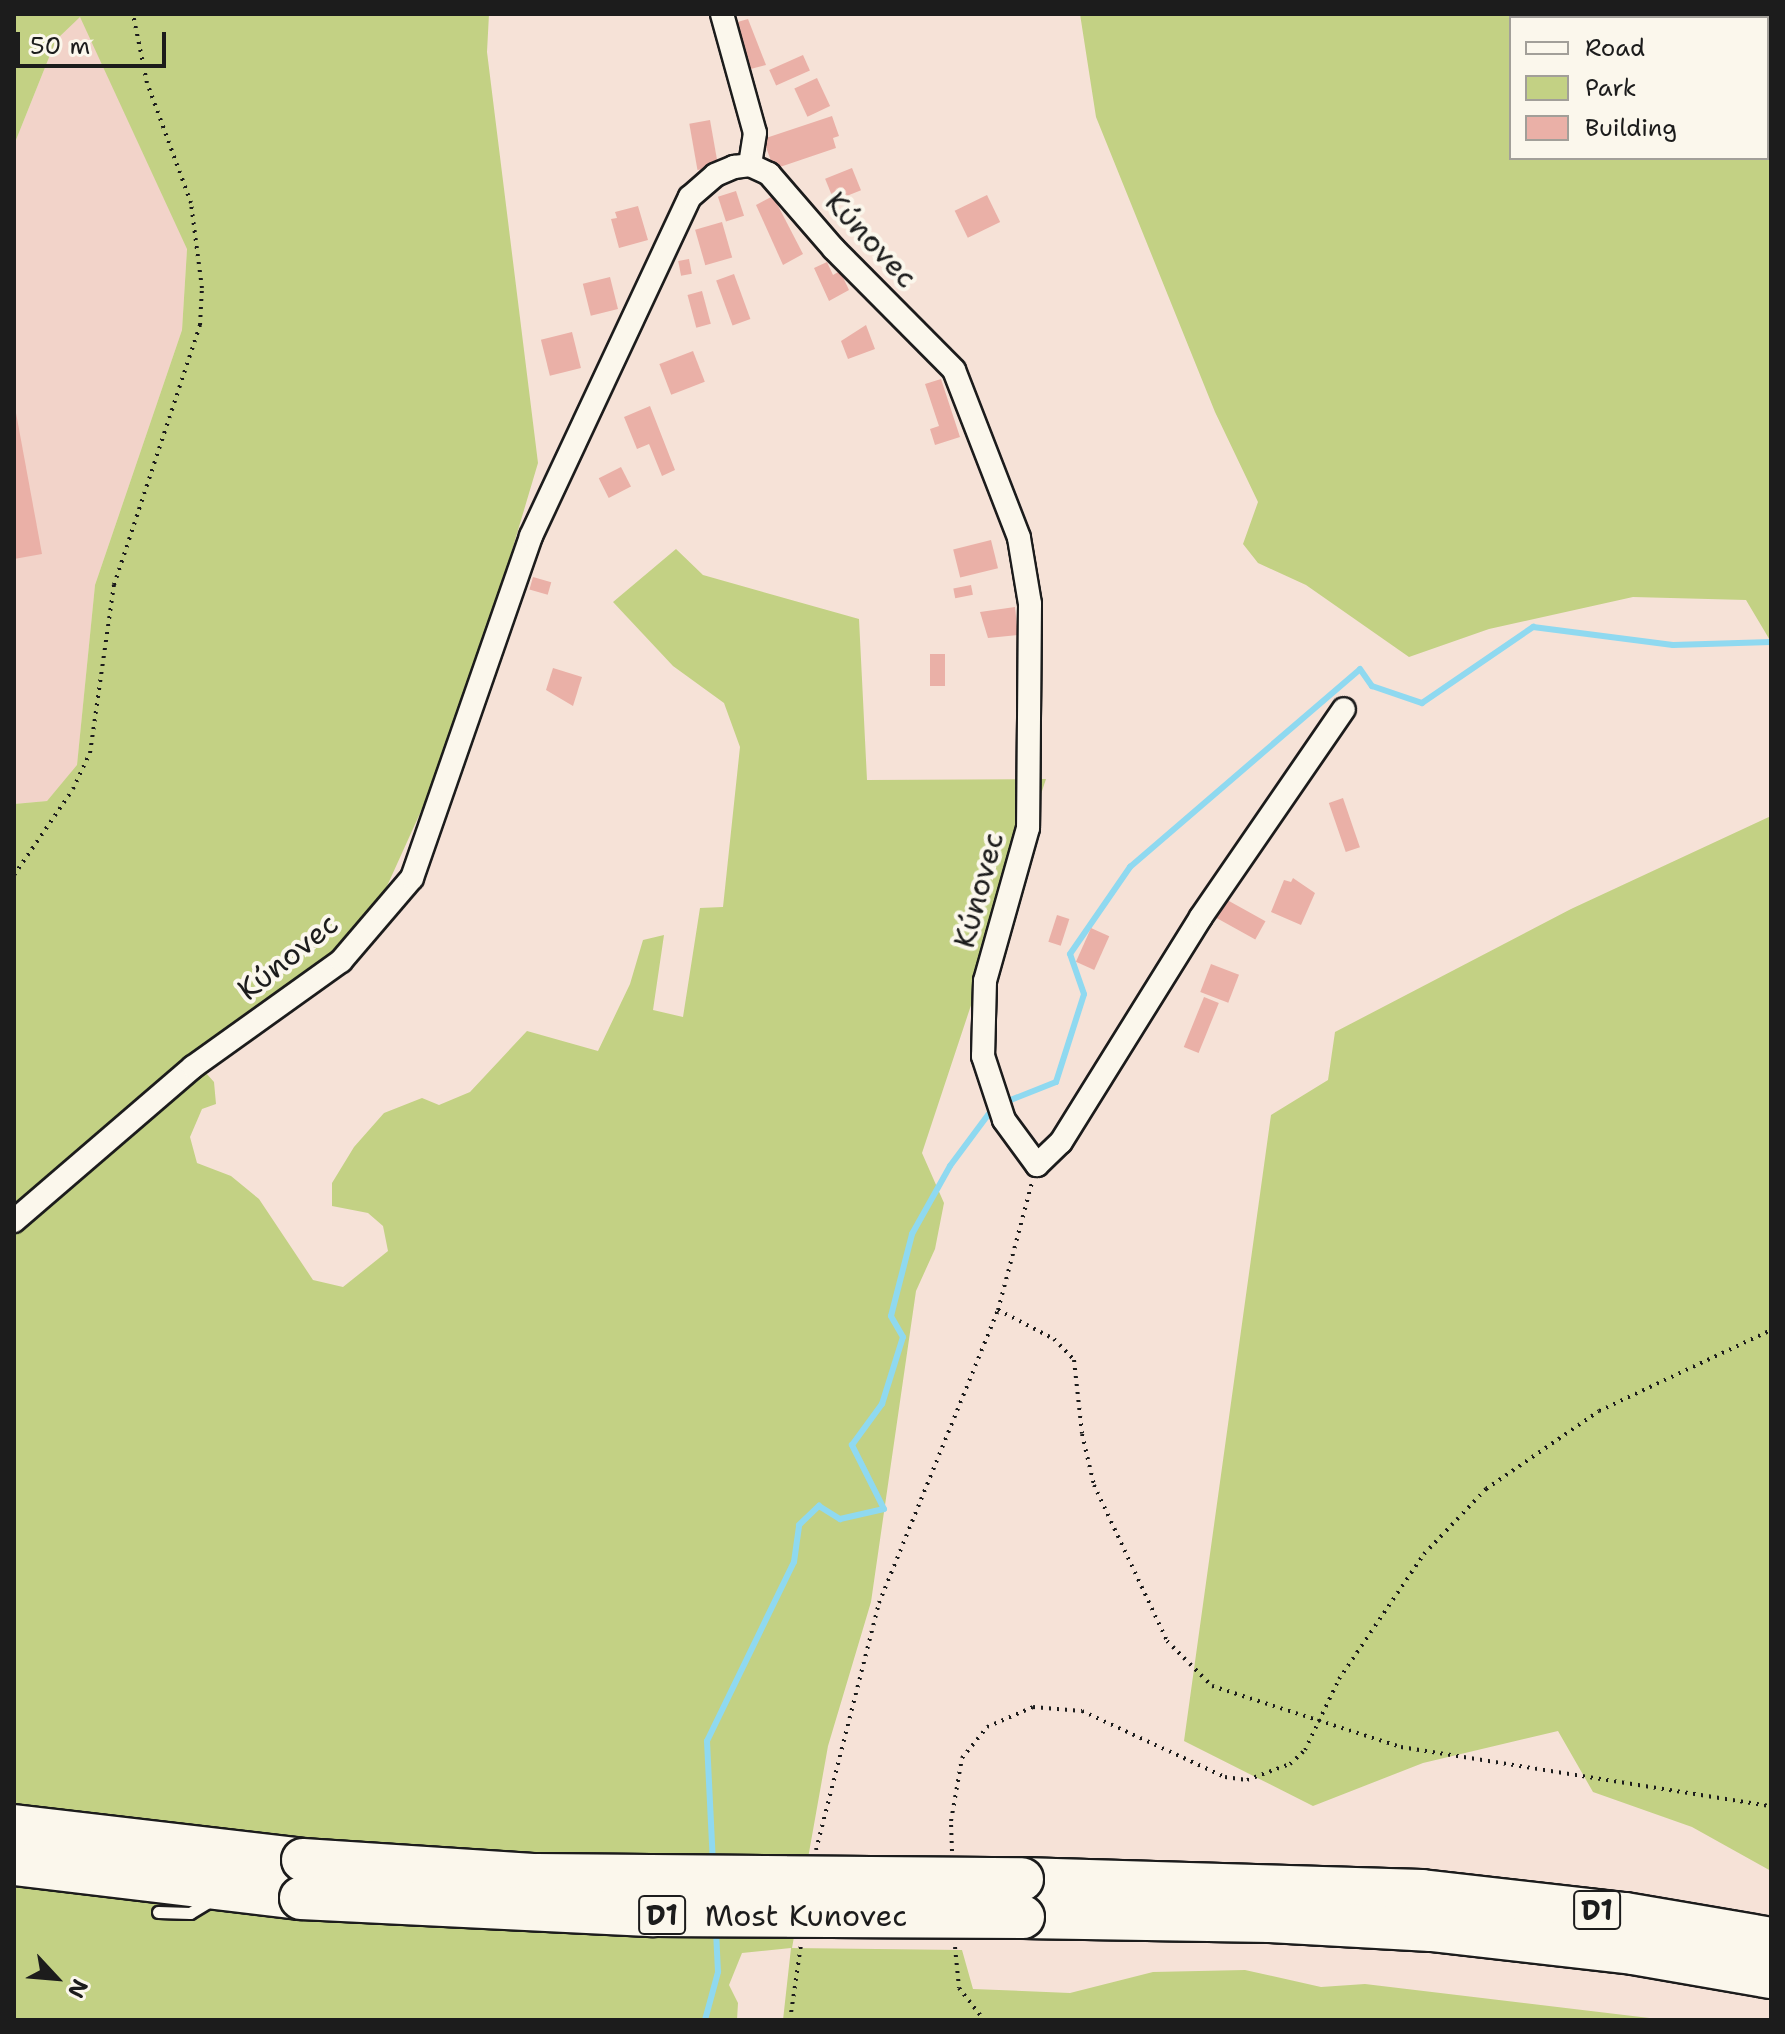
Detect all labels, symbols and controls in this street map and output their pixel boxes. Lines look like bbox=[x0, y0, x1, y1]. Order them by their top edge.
scale bar bbox=[20, 16, 170, 66]
legend bbox=[1509, 16, 1769, 160]
text: 50 m bbox=[30, 30, 90, 62]
text: Road bbox=[1585, 32, 1645, 64]
text: Park bbox=[1585, 72, 1637, 104]
text: Building bbox=[1585, 112, 1677, 144]
street label: Kúnovec bbox=[817, 184, 925, 296]
street label: Kúnovec bbox=[946, 828, 1012, 952]
street label: Kúnovec bbox=[231, 906, 345, 1008]
road number: D1 bbox=[1573, 1886, 1621, 1934]
road number: D1 bbox=[638, 1891, 686, 1939]
street label: Most Kunovec bbox=[705, 1898, 907, 1934]
north arrow bbox=[16, 1938, 96, 2018]
text: N bbox=[61, 1975, 95, 2003]

